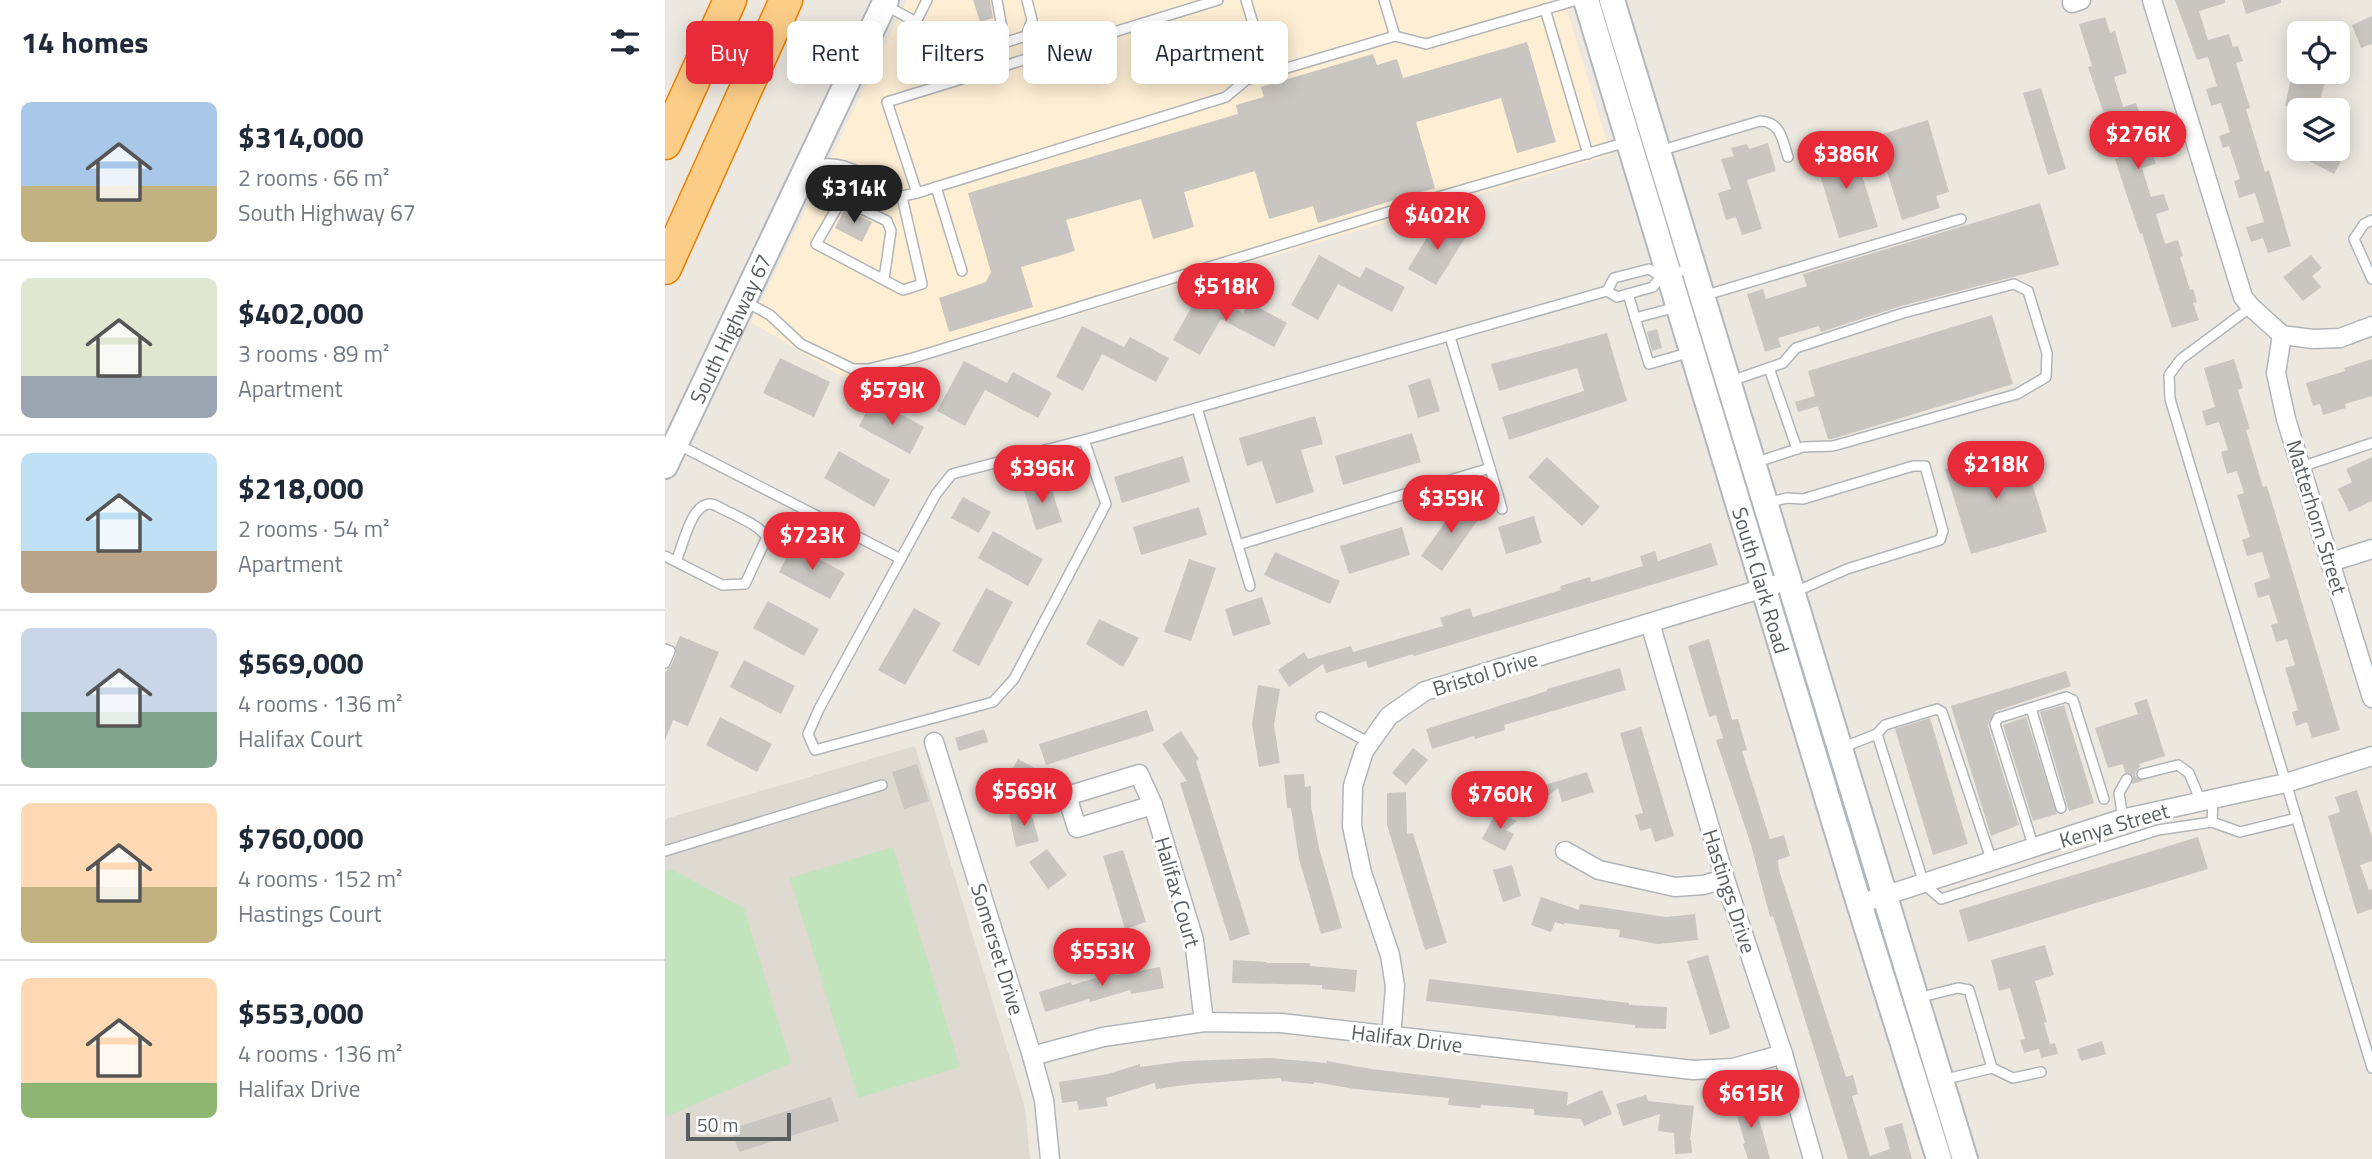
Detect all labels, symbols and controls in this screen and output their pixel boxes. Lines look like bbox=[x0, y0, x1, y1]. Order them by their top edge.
text: 14 homes bbox=[21, 19, 148, 65]
chip: Buy bbox=[686, 21, 773, 84]
chip: Rent bbox=[787, 21, 883, 84]
chip: Filters bbox=[897, 21, 1009, 84]
chip: New bbox=[1023, 21, 1117, 84]
chip: Apartment bbox=[1131, 21, 1288, 84]
map controls bbox=[2287, 21, 2350, 161]
button: locate bbox=[2287, 21, 2350, 84]
icon: filters bbox=[606, 23, 644, 61]
button: layers bbox=[2287, 98, 2350, 161]
pin: $276K bbox=[2089, 111, 2187, 171]
text: $314,000 bbox=[238, 114, 364, 160]
text: $276K bbox=[2105, 116, 2171, 151]
icon: home bbox=[77, 130, 161, 214]
pin: $386K bbox=[1797, 132, 1895, 191]
text: $386K bbox=[1813, 136, 1879, 171]
text: 2 rooms · 66 m² bbox=[238, 160, 389, 195]
pin: $314K bbox=[805, 166, 903, 225]
text: $314K bbox=[821, 170, 887, 205]
pin: $402K bbox=[1388, 192, 1486, 252]
text: South Highway 67 bbox=[238, 195, 416, 230]
text: $402K bbox=[1404, 197, 1470, 232]
street label: South Highway 67 bbox=[681, 248, 779, 409]
pin: $518K bbox=[1177, 264, 1275, 323]
text: $518K bbox=[1193, 268, 1259, 303]
text: $402,000 bbox=[238, 290, 364, 336]
icon: home bbox=[77, 306, 161, 390]
text: 3 rooms · 89 m² bbox=[238, 336, 389, 371]
pin: $579K bbox=[843, 368, 941, 427]
text: Apartment bbox=[238, 371, 343, 406]
text: $579K bbox=[859, 372, 925, 407]
street label: Matterhorn Street bbox=[2278, 436, 2356, 599]
pin: $218K bbox=[1947, 442, 2045, 501]
pin: $396K bbox=[993, 446, 1091, 505]
text: $218K bbox=[1963, 446, 2029, 481]
text: $396K bbox=[1009, 450, 1075, 485]
text: $218,000 bbox=[238, 465, 364, 511]
pin: $359K bbox=[1402, 476, 1500, 535]
text: $359K bbox=[1418, 480, 1484, 515]
icon: home bbox=[77, 481, 161, 565]
street label: South Clark Road bbox=[1724, 503, 1798, 657]
text: 2 rooms · 54 m² bbox=[238, 511, 389, 546]
pin: $723K bbox=[763, 512, 861, 572]
text: $723K bbox=[779, 517, 845, 552]
text: Apartment bbox=[238, 546, 343, 581]
text: $569,000 bbox=[238, 640, 364, 686]
street label: Bristol Drive bbox=[1428, 642, 1542, 704]
icon: home bbox=[77, 656, 161, 740]
text: 4 rooms · 136 m² bbox=[238, 686, 402, 721]
text: Halifax Court bbox=[238, 721, 363, 756]
pin: $569K bbox=[975, 768, 1073, 828]
pin: $760K bbox=[1451, 772, 1549, 831]
text: $569K bbox=[991, 773, 1057, 808]
text: $760K bbox=[1467, 776, 1533, 811]
street label: Kenya Street bbox=[2055, 794, 2173, 856]
text: $760,000 bbox=[238, 815, 364, 861]
street label: Hastings Drive bbox=[1695, 825, 1765, 957]
icon: home bbox=[77, 831, 161, 915]
street label: Halifax Court bbox=[1147, 833, 1209, 952]
text: 4 rooms · 152 m² bbox=[238, 861, 402, 896]
street label: Somerset Drive bbox=[963, 879, 1033, 1019]
text: Hastings Court bbox=[238, 896, 381, 931]
pin: $553K bbox=[1053, 928, 1151, 988]
text: $553K bbox=[1069, 933, 1135, 968]
text: $553,000 bbox=[238, 990, 364, 1036]
icon: home bbox=[77, 1006, 161, 1090]
street label: Halifax Drive bbox=[1350, 1015, 1464, 1061]
text: 4 rooms · 136 m² bbox=[238, 1036, 402, 1071]
pin: $615K bbox=[1702, 1070, 1800, 1130]
text: Halifax Drive bbox=[238, 1071, 360, 1106]
text: $615K bbox=[1718, 1075, 1784, 1110]
scale bar bbox=[686, 1110, 791, 1142]
text: 50 m bbox=[697, 1110, 738, 1139]

